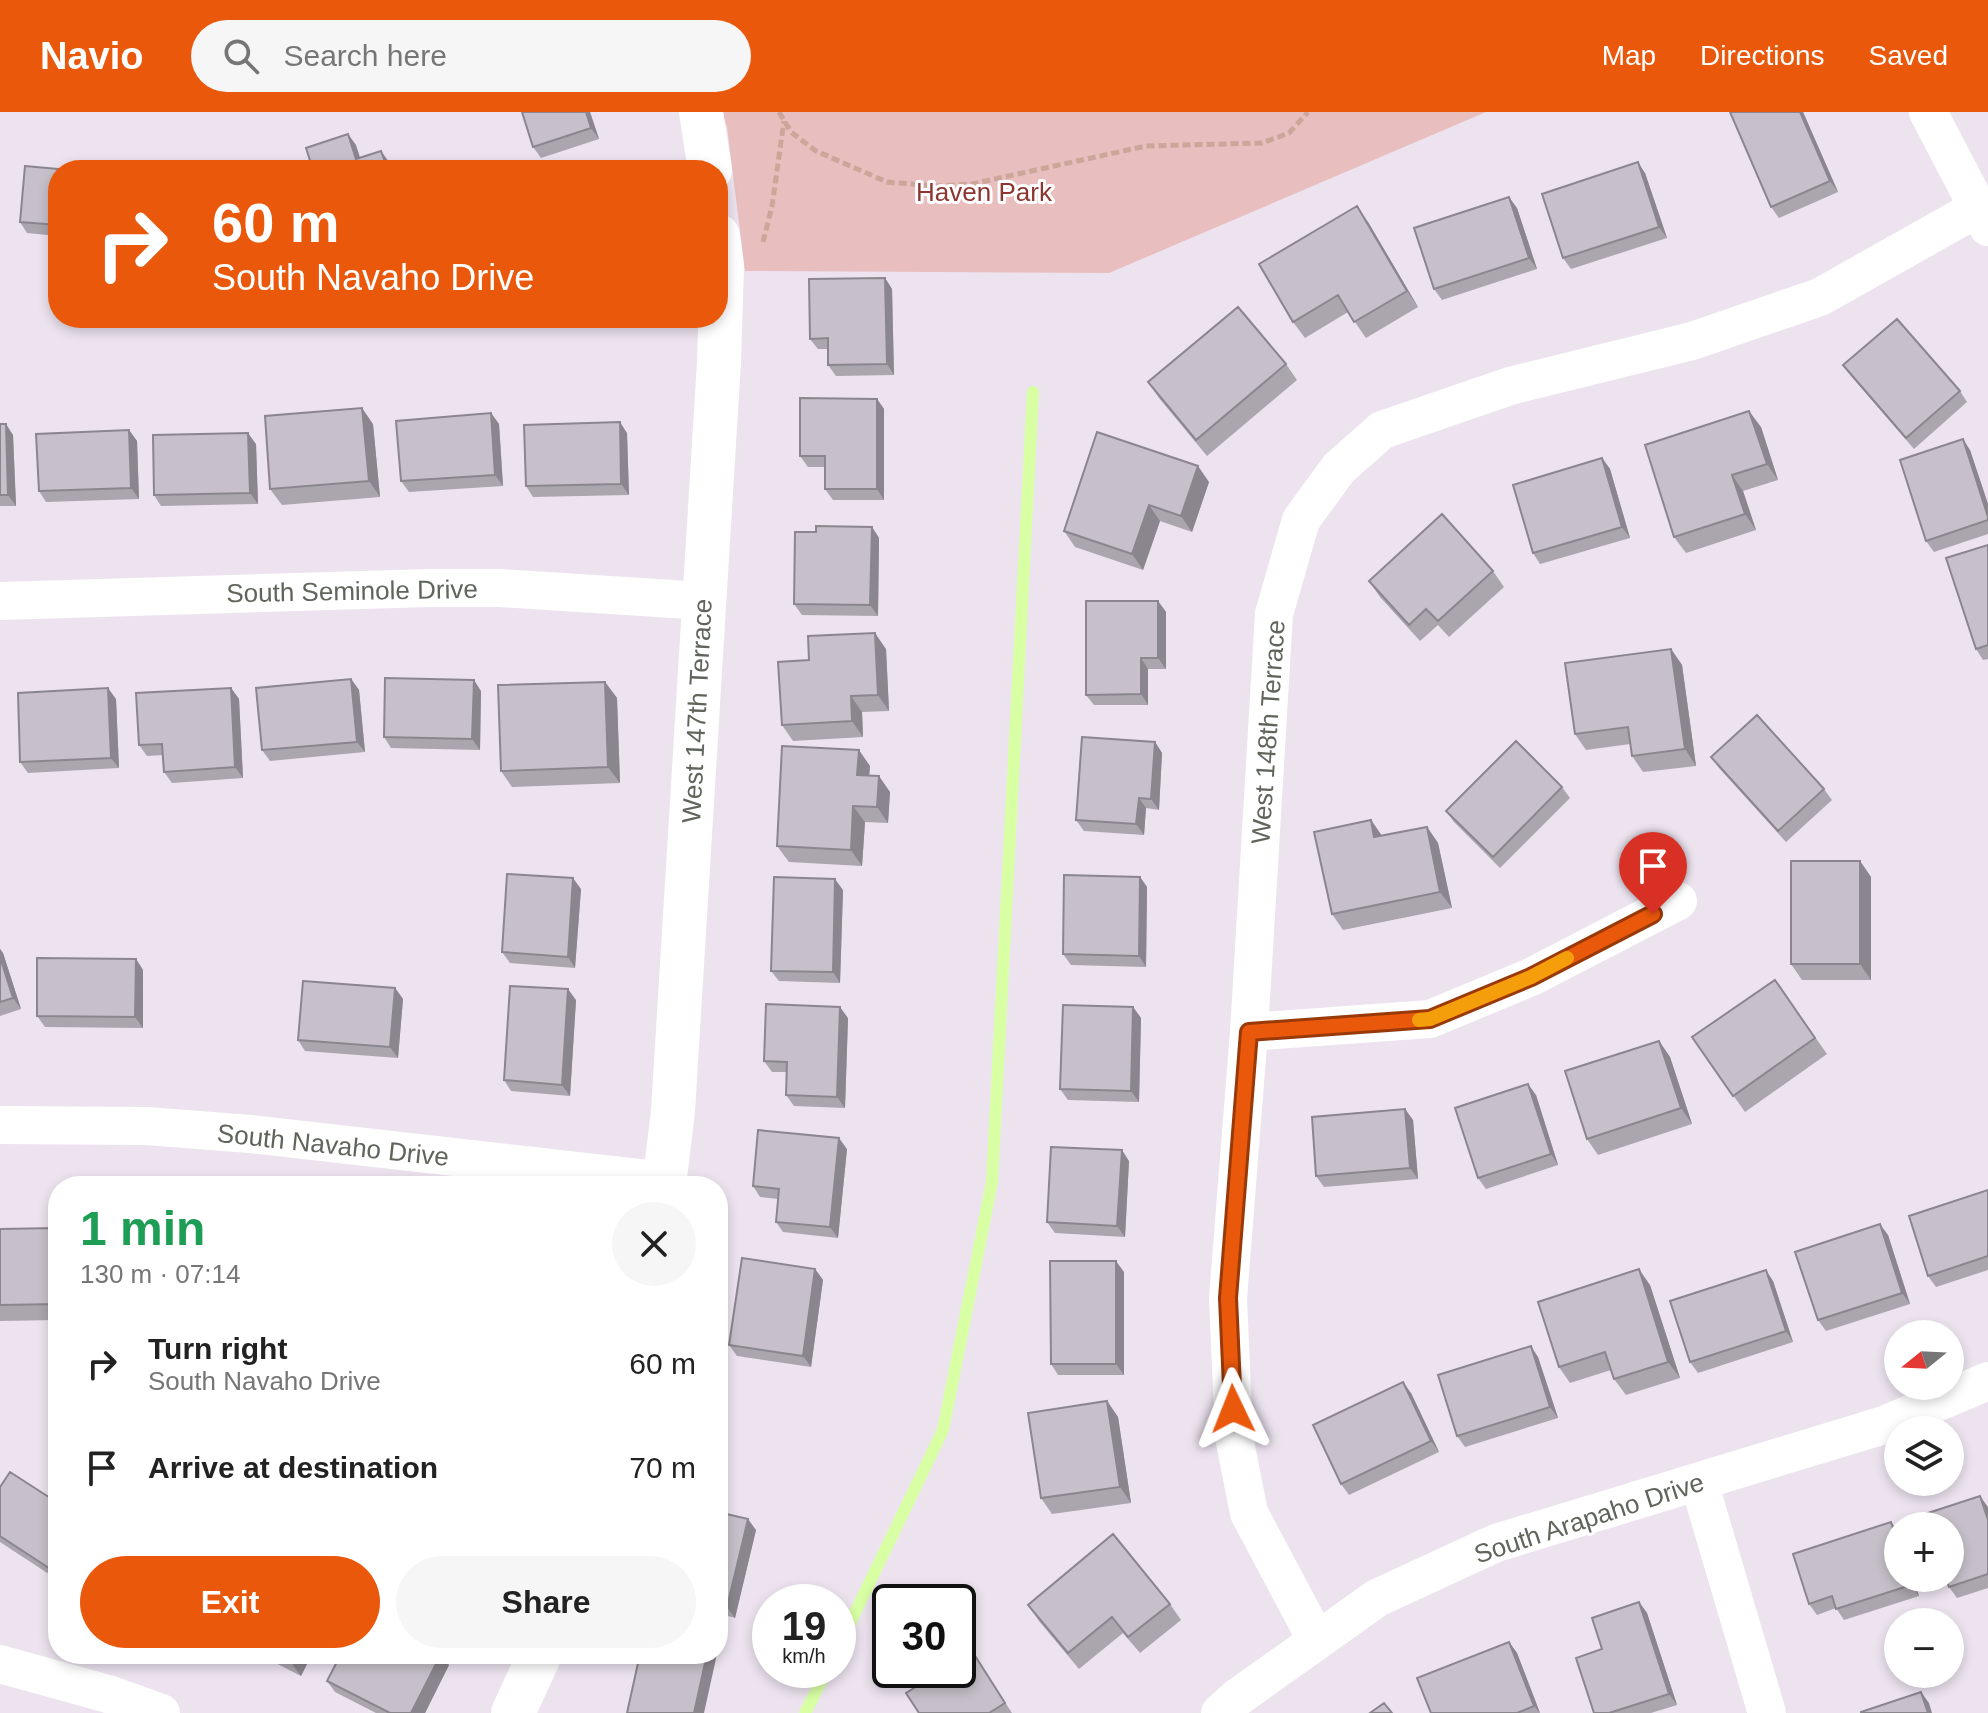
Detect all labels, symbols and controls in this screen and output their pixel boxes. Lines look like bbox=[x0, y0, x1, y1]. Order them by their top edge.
search box bbox=[191, 20, 751, 92]
icon: search bbox=[219, 34, 263, 78]
text: Navio bbox=[40, 35, 143, 77]
text: Search here bbox=[283, 39, 447, 72]
text: Map bbox=[1602, 40, 1656, 71]
text: Directions bbox=[1700, 40, 1825, 71]
text: Saved bbox=[1869, 40, 1948, 71]
park label: Haven Park bbox=[916, 177, 1053, 207]
text: 60 m bbox=[212, 191, 340, 254]
icon: right bbox=[80, 192, 184, 296]
text: South Navaho Drive bbox=[212, 257, 534, 298]
street label: South Seminole Drive bbox=[226, 574, 478, 608]
street label: West 147th Terrace bbox=[676, 598, 718, 824]
street label: West 148th Terrace bbox=[1245, 619, 1291, 845]
pin bbox=[1619, 832, 1687, 914]
icon: arrive bbox=[1631, 844, 1675, 888]
street label: South Navaho Drive bbox=[216, 1118, 450, 1172]
text: 1 min bbox=[80, 1202, 205, 1255]
button: close bbox=[612, 1202, 696, 1286]
text: 130 m · 07:14 bbox=[80, 1259, 240, 1289]
north arrow bbox=[1884, 1320, 1964, 1400]
map controls bbox=[1884, 1320, 1964, 1688]
text: Turn right bbox=[148, 1332, 287, 1365]
icon: right bbox=[80, 1342, 124, 1386]
text: 60 m bbox=[629, 1347, 696, 1380]
text: South Navaho Drive bbox=[148, 1366, 381, 1396]
position arrow bbox=[1191, 1367, 1275, 1451]
button: layers bbox=[1884, 1416, 1964, 1496]
icon: arrive bbox=[80, 1446, 124, 1490]
text: Arrive at destination bbox=[148, 1451, 438, 1484]
text: 70 m bbox=[629, 1451, 696, 1484]
street label: South Arapaho Drive bbox=[1470, 1467, 1708, 1569]
button: + bbox=[1884, 1512, 1964, 1592]
button: Exit bbox=[80, 1556, 380, 1648]
button: Share bbox=[396, 1556, 696, 1648]
speed limit sign: 30 bbox=[872, 1584, 976, 1688]
text: 19 bbox=[782, 1604, 826, 1648]
button: − bbox=[1884, 1608, 1964, 1688]
text: km/h bbox=[782, 1645, 826, 1667]

